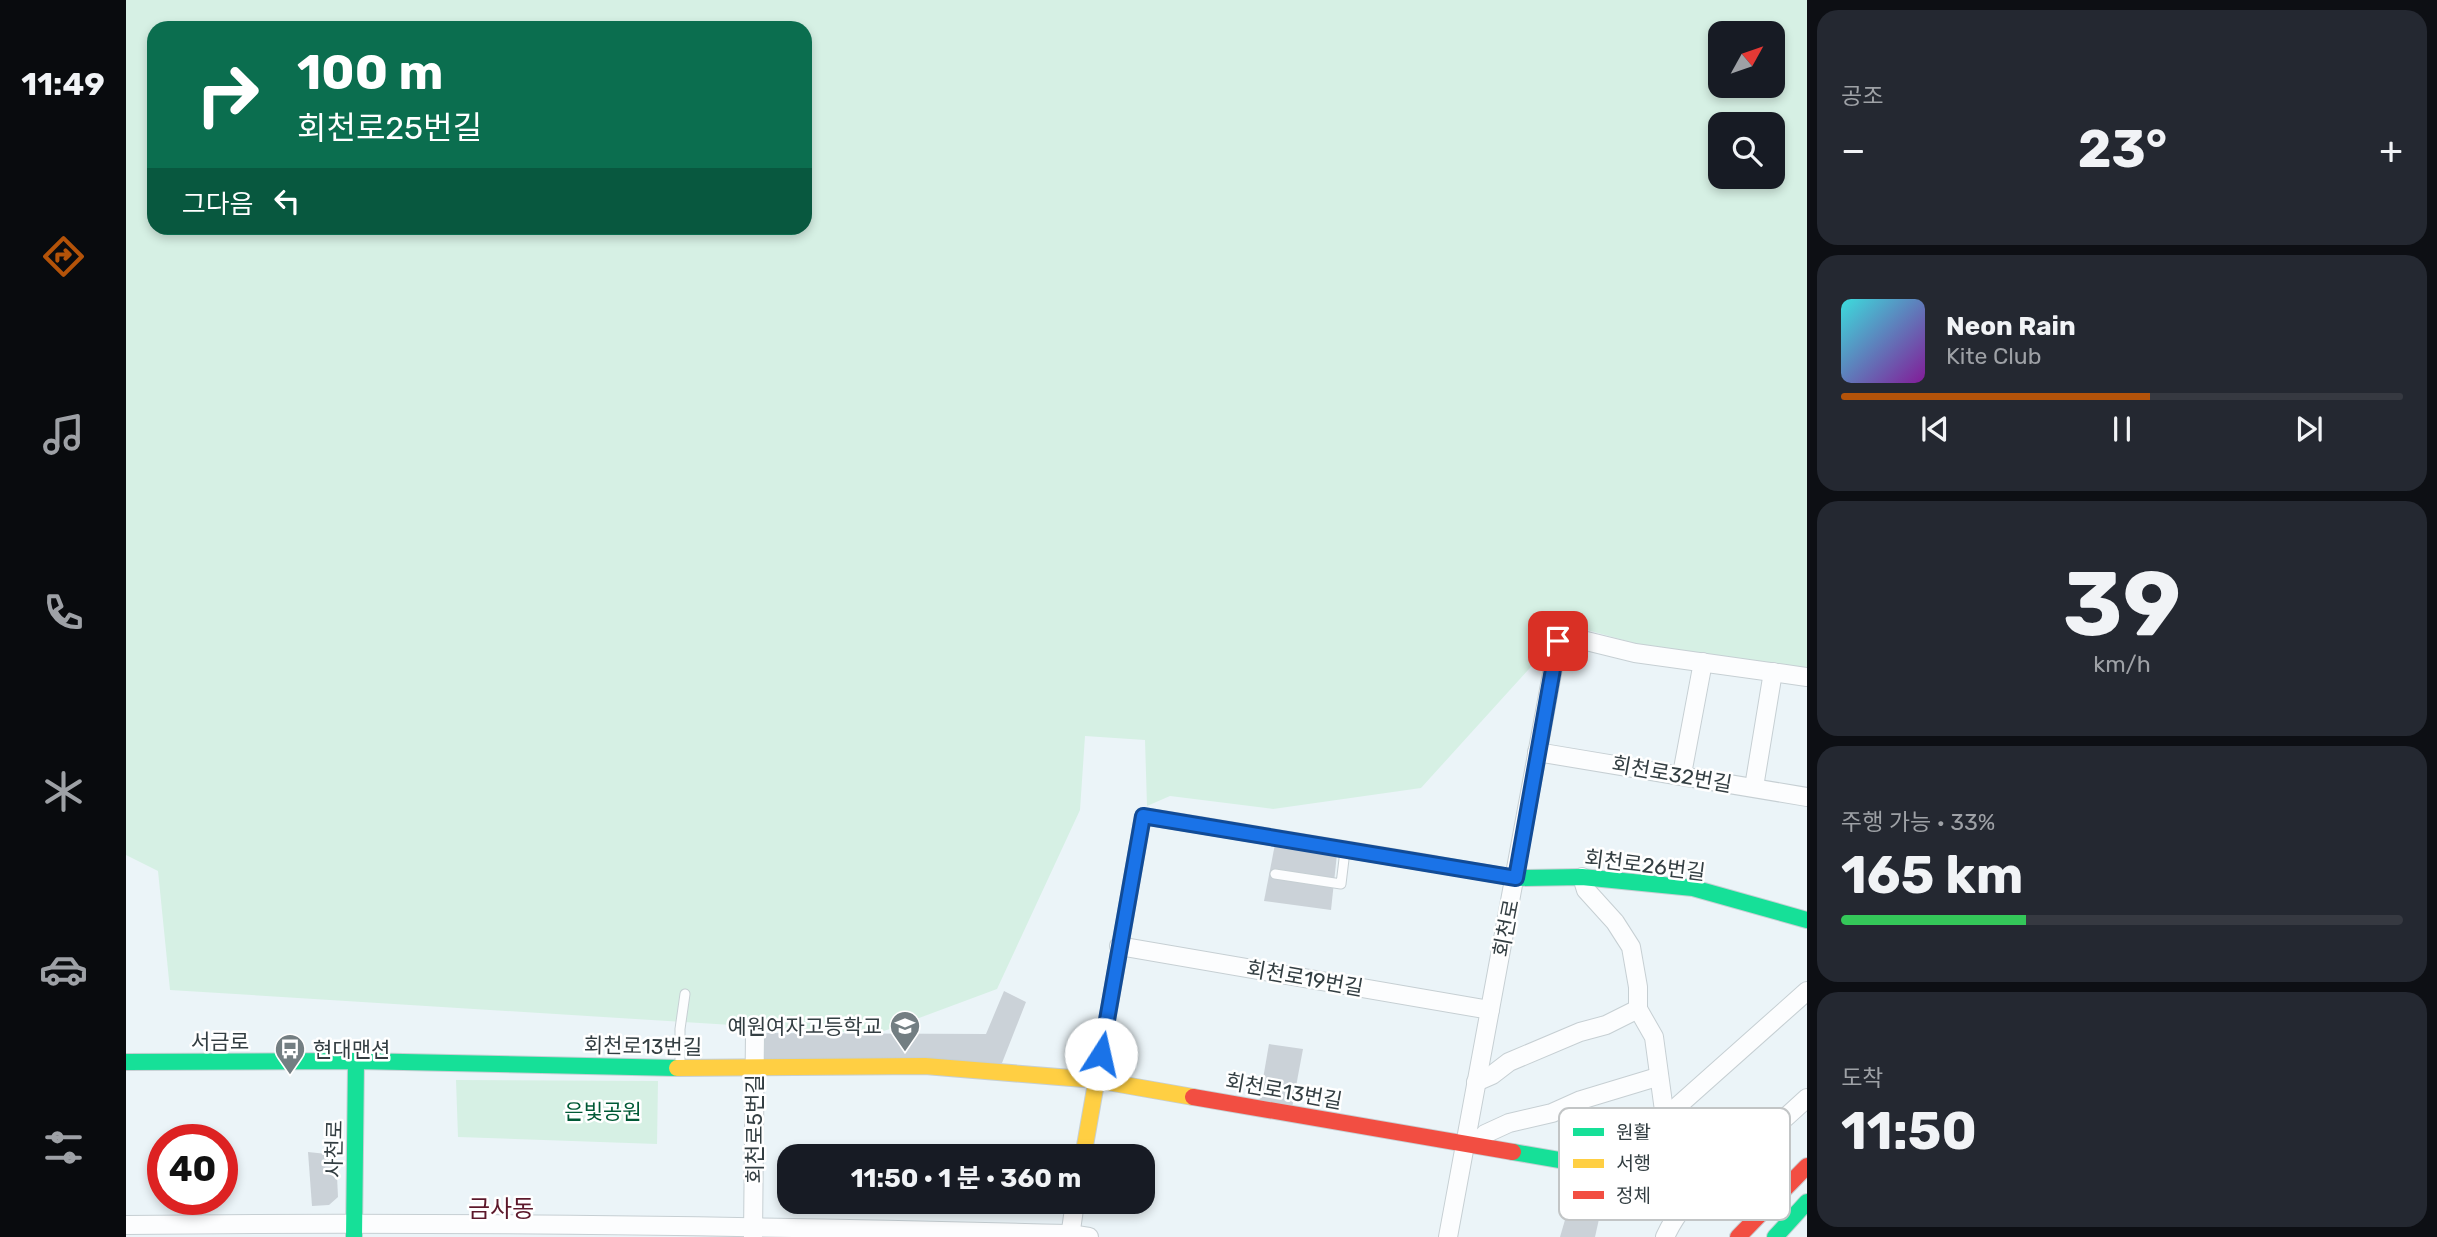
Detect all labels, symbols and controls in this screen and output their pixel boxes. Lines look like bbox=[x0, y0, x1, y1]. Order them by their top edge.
north arrow bbox=[1708, 21, 1785, 98]
map controls bbox=[1708, 21, 1785, 189]
text: 100 m bbox=[297, 43, 443, 101]
icon: right bbox=[182, 49, 273, 140]
text: 11:49 bbox=[21, 65, 105, 103]
text: 공조 bbox=[1841, 82, 1883, 110]
text: 회천로25번길 bbox=[297, 109, 482, 147]
button: search bbox=[1708, 112, 1785, 189]
text: 23° bbox=[2078, 118, 2167, 180]
text: − bbox=[1841, 127, 1866, 173]
text: + bbox=[2379, 127, 2403, 173]
icon: left bbox=[268, 182, 306, 220]
text: 그다음 bbox=[182, 189, 254, 220]
icon: directions bbox=[39, 232, 88, 281]
text: Neon Rain bbox=[1946, 311, 2076, 342]
text: Kite Club bbox=[1946, 342, 2041, 370]
icon: music bbox=[39, 410, 88, 459]
icon: previous bbox=[1916, 410, 1954, 448]
icon: pause bbox=[2103, 410, 2141, 448]
icon: next bbox=[2290, 410, 2328, 448]
text: 39 bbox=[2063, 550, 2181, 658]
icon: phone bbox=[39, 588, 88, 637]
pin bbox=[1528, 611, 1588, 671]
icon: arrive bbox=[1539, 622, 1577, 660]
text: km/h bbox=[2093, 650, 2151, 678]
street label: 회천로32번길 bbox=[1610, 751, 1734, 797]
icon: climate bbox=[39, 767, 88, 816]
text: 주행 가능 · 33% bbox=[1841, 808, 1995, 836]
text: 165 km bbox=[1841, 844, 2023, 906]
street label: 회천로26번길 bbox=[1583, 845, 1707, 885]
street label: 회천로 bbox=[1488, 897, 1524, 959]
icon: car bbox=[39, 945, 88, 994]
street label: 회천로19번길 bbox=[1245, 955, 1365, 1001]
school or university icon: 예원여자고등학교 bbox=[888, 1009, 922, 1053]
place label: 예원여자고등학교 bbox=[727, 1014, 882, 1039]
position arrow bbox=[1064, 1017, 1138, 1091]
street label: 서금로 bbox=[191, 1029, 249, 1054]
bus stop icon: 현대맨션 bbox=[273, 1032, 307, 1076]
street label: 회천로13번길 bbox=[584, 1032, 702, 1060]
place label: 현대맨션 bbox=[313, 1037, 390, 1062]
text: 도착 bbox=[1841, 1064, 1883, 1092]
street label: 회천로13번길 bbox=[1224, 1068, 1344, 1114]
street label: 회천로5번길 bbox=[742, 1074, 767, 1184]
park label: 은빛공원 bbox=[564, 1099, 642, 1124]
text: 11:50 bbox=[1841, 1100, 1977, 1162]
legend bbox=[1559, 1108, 1790, 1220]
street label: 사천로 bbox=[321, 1120, 347, 1178]
text: 원활 bbox=[1616, 1121, 1651, 1144]
icon: filters bbox=[39, 1123, 88, 1172]
speed limit sign: 40 bbox=[147, 1124, 238, 1215]
text: 서행 bbox=[1616, 1152, 1651, 1175]
text: 11:50 · 1 분 · 360 m bbox=[851, 1163, 1081, 1194]
text: 정체 bbox=[1616, 1184, 1651, 1207]
district label: 금사동 bbox=[468, 1195, 534, 1223]

